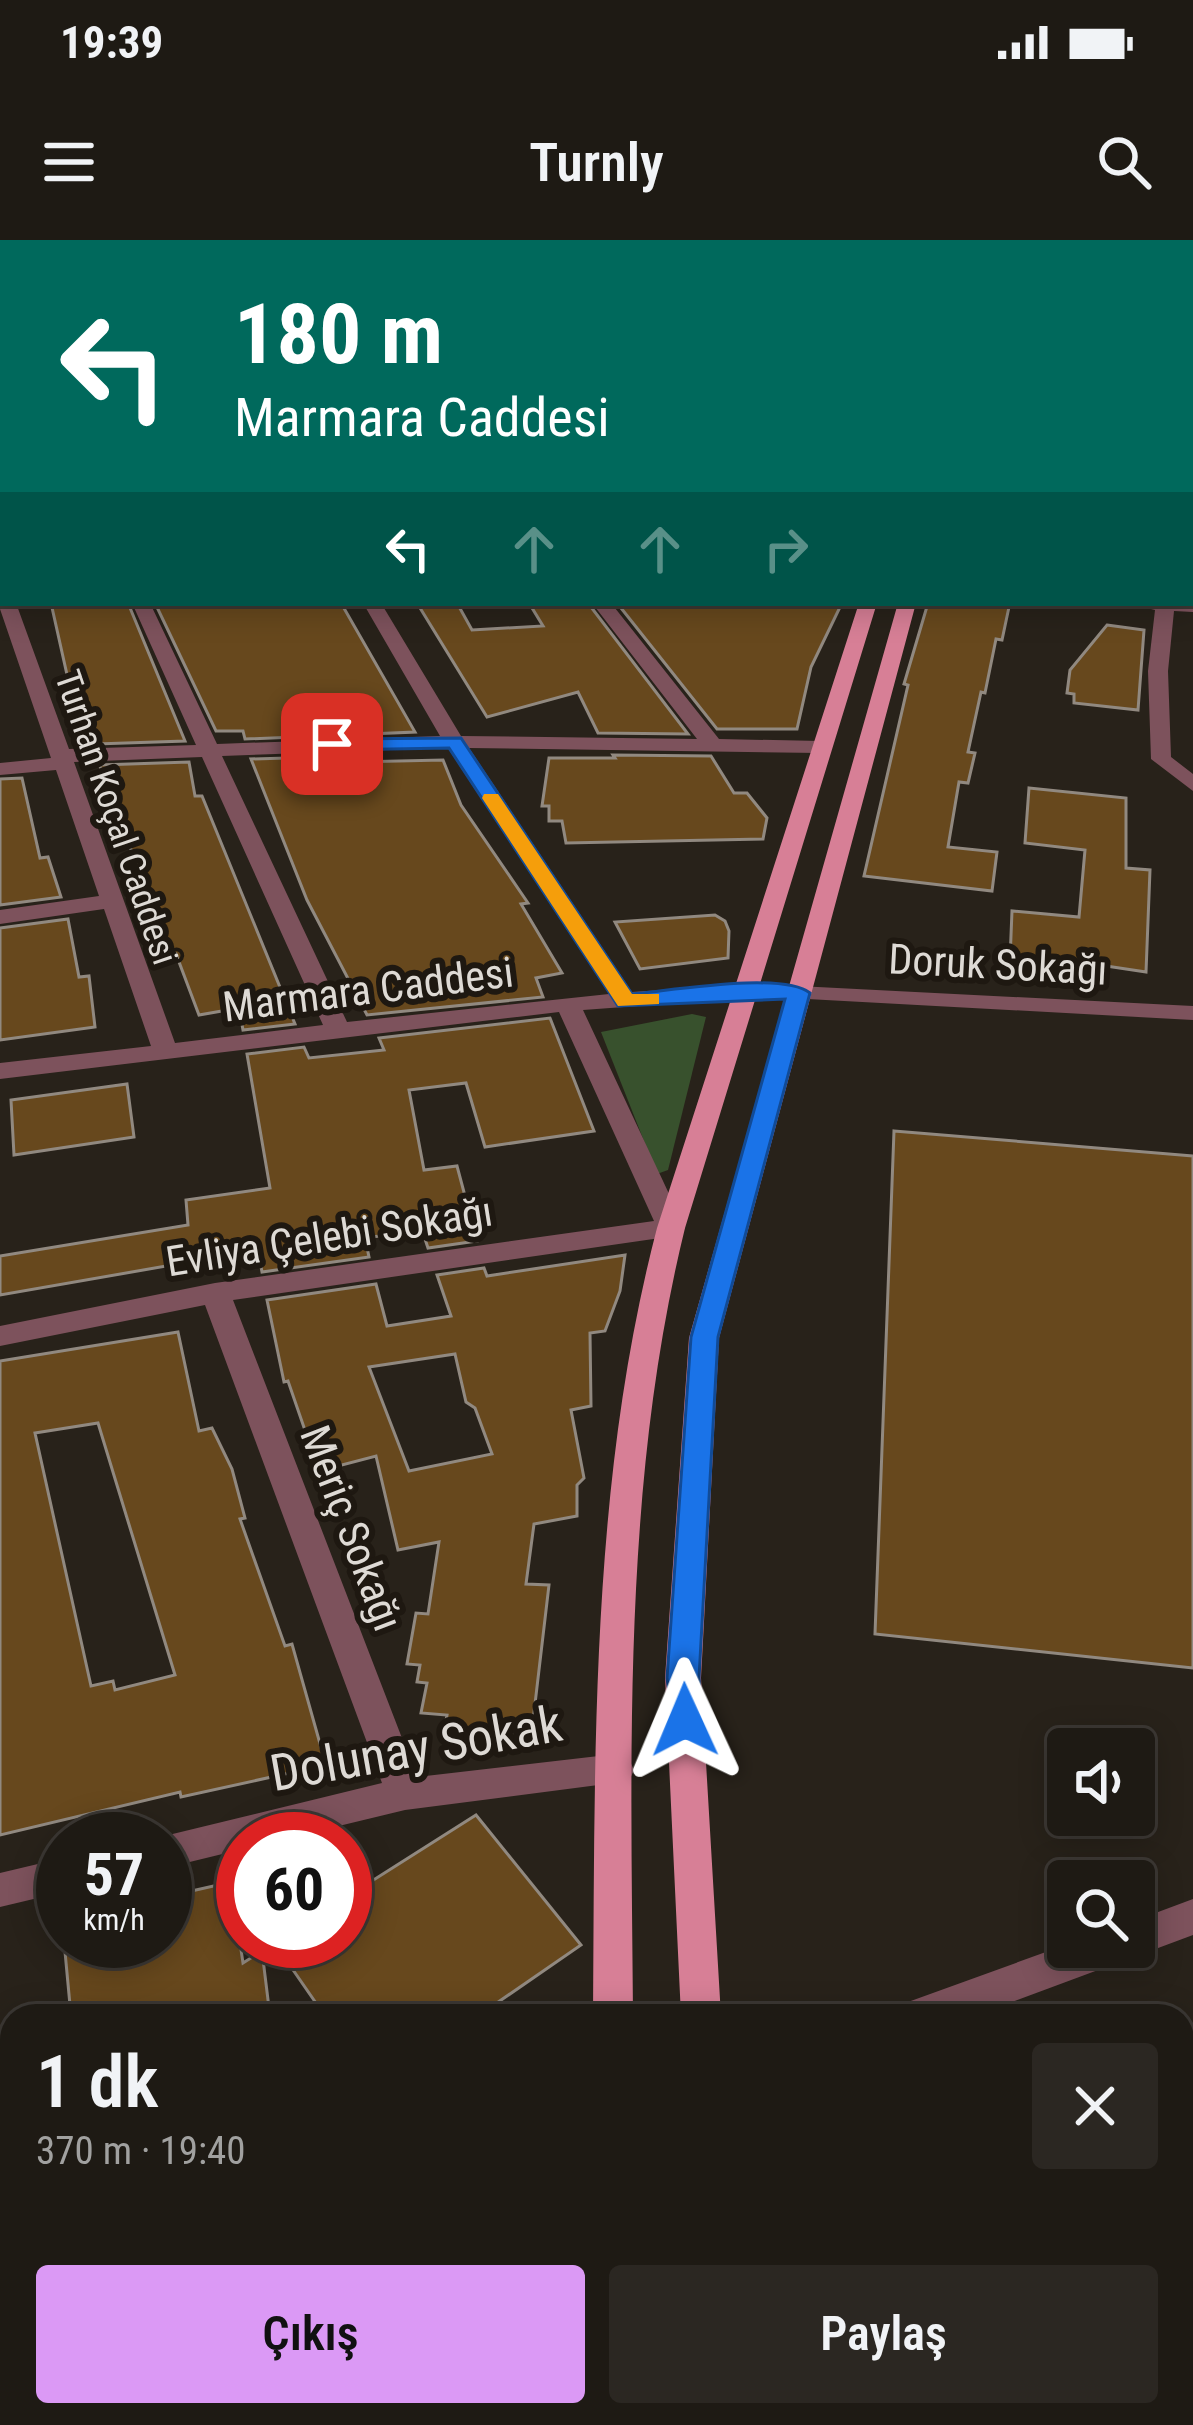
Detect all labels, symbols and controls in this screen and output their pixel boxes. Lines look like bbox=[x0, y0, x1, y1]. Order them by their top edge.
text: 19:39 bbox=[60, 16, 163, 69]
icon: menu bbox=[36, 129, 102, 195]
icon: search bbox=[1091, 129, 1157, 195]
text: Turnly bbox=[529, 131, 664, 194]
text: 180 m bbox=[234, 285, 443, 384]
icon: left bbox=[36, 288, 192, 444]
text: Marmara Caddesi bbox=[234, 386, 610, 449]
icon: left bbox=[375, 516, 441, 582]
icon: ahead bbox=[501, 516, 567, 582]
icon: ahead bbox=[627, 516, 693, 582]
icon: right bbox=[753, 516, 819, 582]
street label: Turhan Koçal Caddesi bbox=[46, 665, 186, 970]
pin bbox=[281, 693, 383, 795]
icon: arrive bbox=[299, 711, 365, 777]
street label: Doruk Sokağı bbox=[887, 934, 1109, 995]
street label: Marmara Caddesi bbox=[220, 947, 516, 1032]
street label: Evliya Çelebi Sokağı bbox=[162, 1186, 496, 1286]
street label: Meriç Sokağı bbox=[290, 1419, 413, 1638]
position arrow bbox=[622, 1657, 748, 1783]
street label: Dolunay Sokak bbox=[266, 1694, 567, 1803]
map controls bbox=[1047, 1728, 1155, 1968]
button: sound bbox=[1047, 1728, 1155, 1836]
speed limit sign: 60 bbox=[216, 1812, 372, 1968]
text: 57 bbox=[84, 1839, 144, 1910]
button: search bbox=[1047, 1860, 1155, 1968]
text: km/h bbox=[83, 1902, 145, 1937]
text: 1 dk bbox=[36, 2040, 158, 2125]
button: close bbox=[1032, 2043, 1158, 2169]
text: 370 m · 19:40 bbox=[36, 2128, 246, 2174]
button: Çıkış bbox=[36, 2265, 585, 2403]
button: Paylaş bbox=[609, 2265, 1158, 2403]

